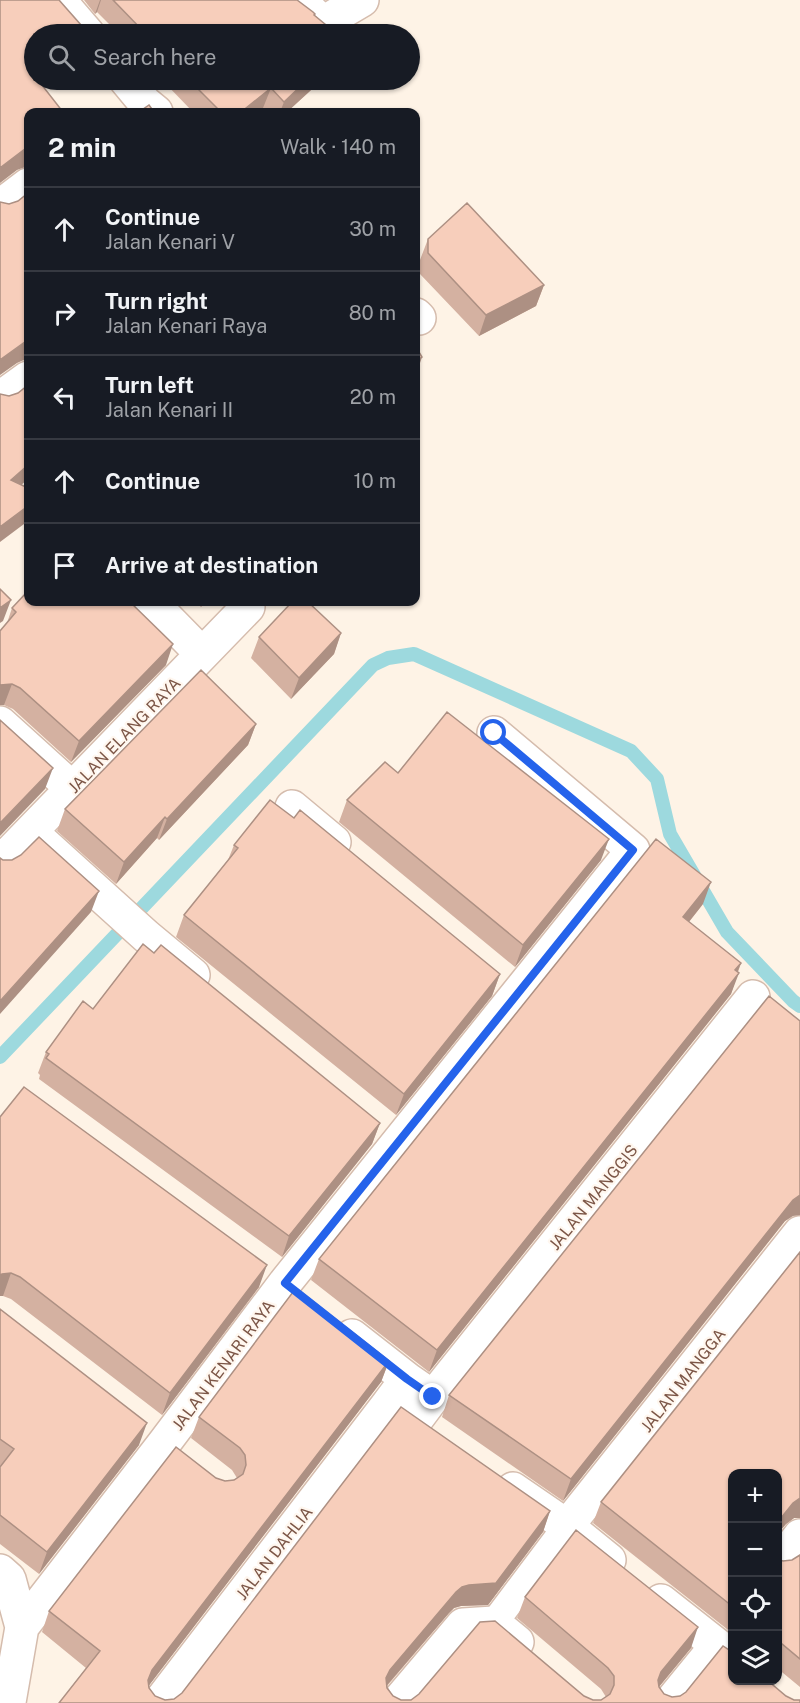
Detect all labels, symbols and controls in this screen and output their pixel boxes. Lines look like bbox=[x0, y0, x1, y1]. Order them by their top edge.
search box bbox=[24, 24, 420, 90]
icon: search bbox=[45, 41, 78, 74]
text: Search here bbox=[93, 44, 217, 70]
text: 2 min bbox=[48, 132, 116, 163]
text: Walk · 140 m bbox=[280, 135, 396, 159]
text: Continue bbox=[105, 204, 200, 230]
icon: ahead bbox=[48, 213, 81, 246]
text: 30 m bbox=[349, 217, 396, 241]
text: Jalan Kenari V bbox=[105, 230, 235, 254]
text: Turn right bbox=[105, 288, 208, 314]
icon: right bbox=[48, 297, 81, 330]
text: 80 m bbox=[349, 301, 396, 325]
text: Jalan Kenari Raya bbox=[105, 314, 267, 338]
text: Turn left bbox=[105, 372, 194, 398]
icon: left bbox=[48, 381, 81, 414]
text: 20 m bbox=[350, 385, 396, 409]
text: Jalan Kenari II bbox=[105, 398, 233, 422]
icon: ahead bbox=[48, 465, 81, 498]
text: Continue bbox=[105, 468, 200, 494]
text: 10 m bbox=[353, 469, 396, 493]
icon: arrive bbox=[48, 549, 81, 582]
text: Arrive at destination bbox=[105, 552, 318, 578]
street label: JALAN ELANG RAYA bbox=[64, 674, 184, 797]
route start bbox=[480, 719, 506, 745]
street label: JALAN MANGGIS bbox=[545, 1141, 642, 1254]
street label: JALAN KENARI RAYA bbox=[168, 1296, 279, 1434]
street label: JALAN MANGGA bbox=[637, 1325, 730, 1436]
route end bbox=[419, 1383, 445, 1409]
map controls bbox=[728, 1469, 782, 1685]
button: + bbox=[728, 1469, 782, 1523]
street label: JALAN DAHLIA bbox=[232, 1503, 317, 1604]
button: − bbox=[728, 1523, 782, 1577]
button: locate bbox=[728, 1577, 782, 1631]
button: layers bbox=[728, 1631, 782, 1685]

